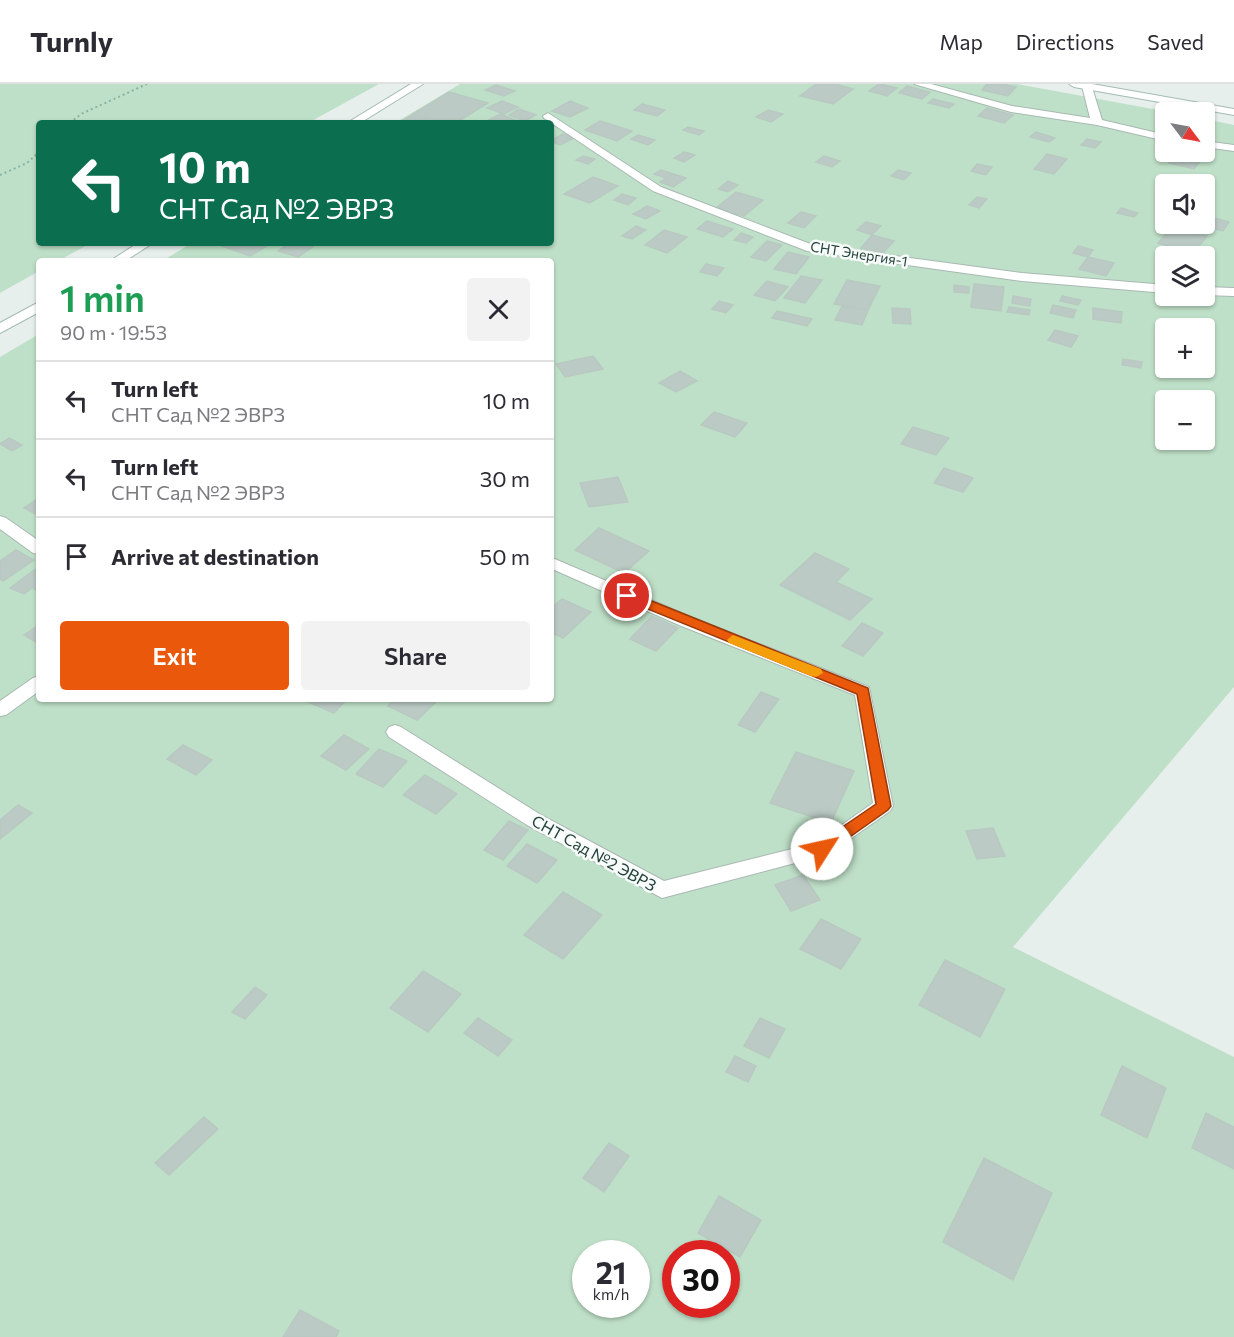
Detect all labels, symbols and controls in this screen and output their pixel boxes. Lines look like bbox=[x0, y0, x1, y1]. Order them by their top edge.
text: Turnly bbox=[30, 24, 113, 58]
text: Map bbox=[940, 29, 983, 54]
text: Directions bbox=[1016, 29, 1114, 54]
text: Saved bbox=[1147, 29, 1204, 54]
north arrow bbox=[1155, 102, 1215, 162]
map controls bbox=[1155, 102, 1215, 450]
text: 10 m bbox=[159, 140, 251, 192]
icon: left bbox=[60, 144, 138, 222]
button: sound bbox=[1155, 174, 1215, 234]
text: СНТ Сад №2 ЭВРЗ bbox=[159, 192, 394, 225]
street label: СНТ Энергия-1 bbox=[809, 237, 909, 270]
button: layers bbox=[1155, 246, 1215, 306]
text: 1 min bbox=[60, 275, 145, 319]
button: close bbox=[467, 278, 530, 341]
button: + bbox=[1155, 318, 1215, 378]
text: 90 m · 19:53 bbox=[60, 320, 167, 344]
text: Turn left bbox=[111, 375, 198, 402]
icon: left bbox=[60, 384, 93, 417]
text: 10 m bbox=[483, 387, 530, 414]
button: − bbox=[1155, 390, 1215, 450]
text: СНТ Сад №2 ЭВРЗ bbox=[111, 402, 285, 426]
text: Turn left bbox=[111, 453, 198, 480]
icon: left bbox=[60, 462, 93, 495]
text: 30 m bbox=[480, 465, 530, 492]
text: СНТ Сад №2 ЭВРЗ bbox=[111, 480, 285, 504]
icon: arrive bbox=[60, 540, 93, 573]
text: Arrive at destination bbox=[111, 543, 319, 570]
text: 50 m bbox=[480, 543, 530, 570]
pin bbox=[601, 570, 652, 621]
icon: arrive bbox=[610, 579, 643, 612]
button: Exit bbox=[60, 621, 289, 690]
button: Share bbox=[301, 621, 530, 690]
street label: СНТ Сад №2 ЭВРЗ bbox=[529, 811, 660, 895]
position arrow bbox=[790, 817, 854, 881]
speed limit sign: 30 bbox=[662, 1240, 740, 1318]
text: 21 bbox=[596, 1253, 626, 1290]
text: km/h bbox=[593, 1285, 629, 1303]

